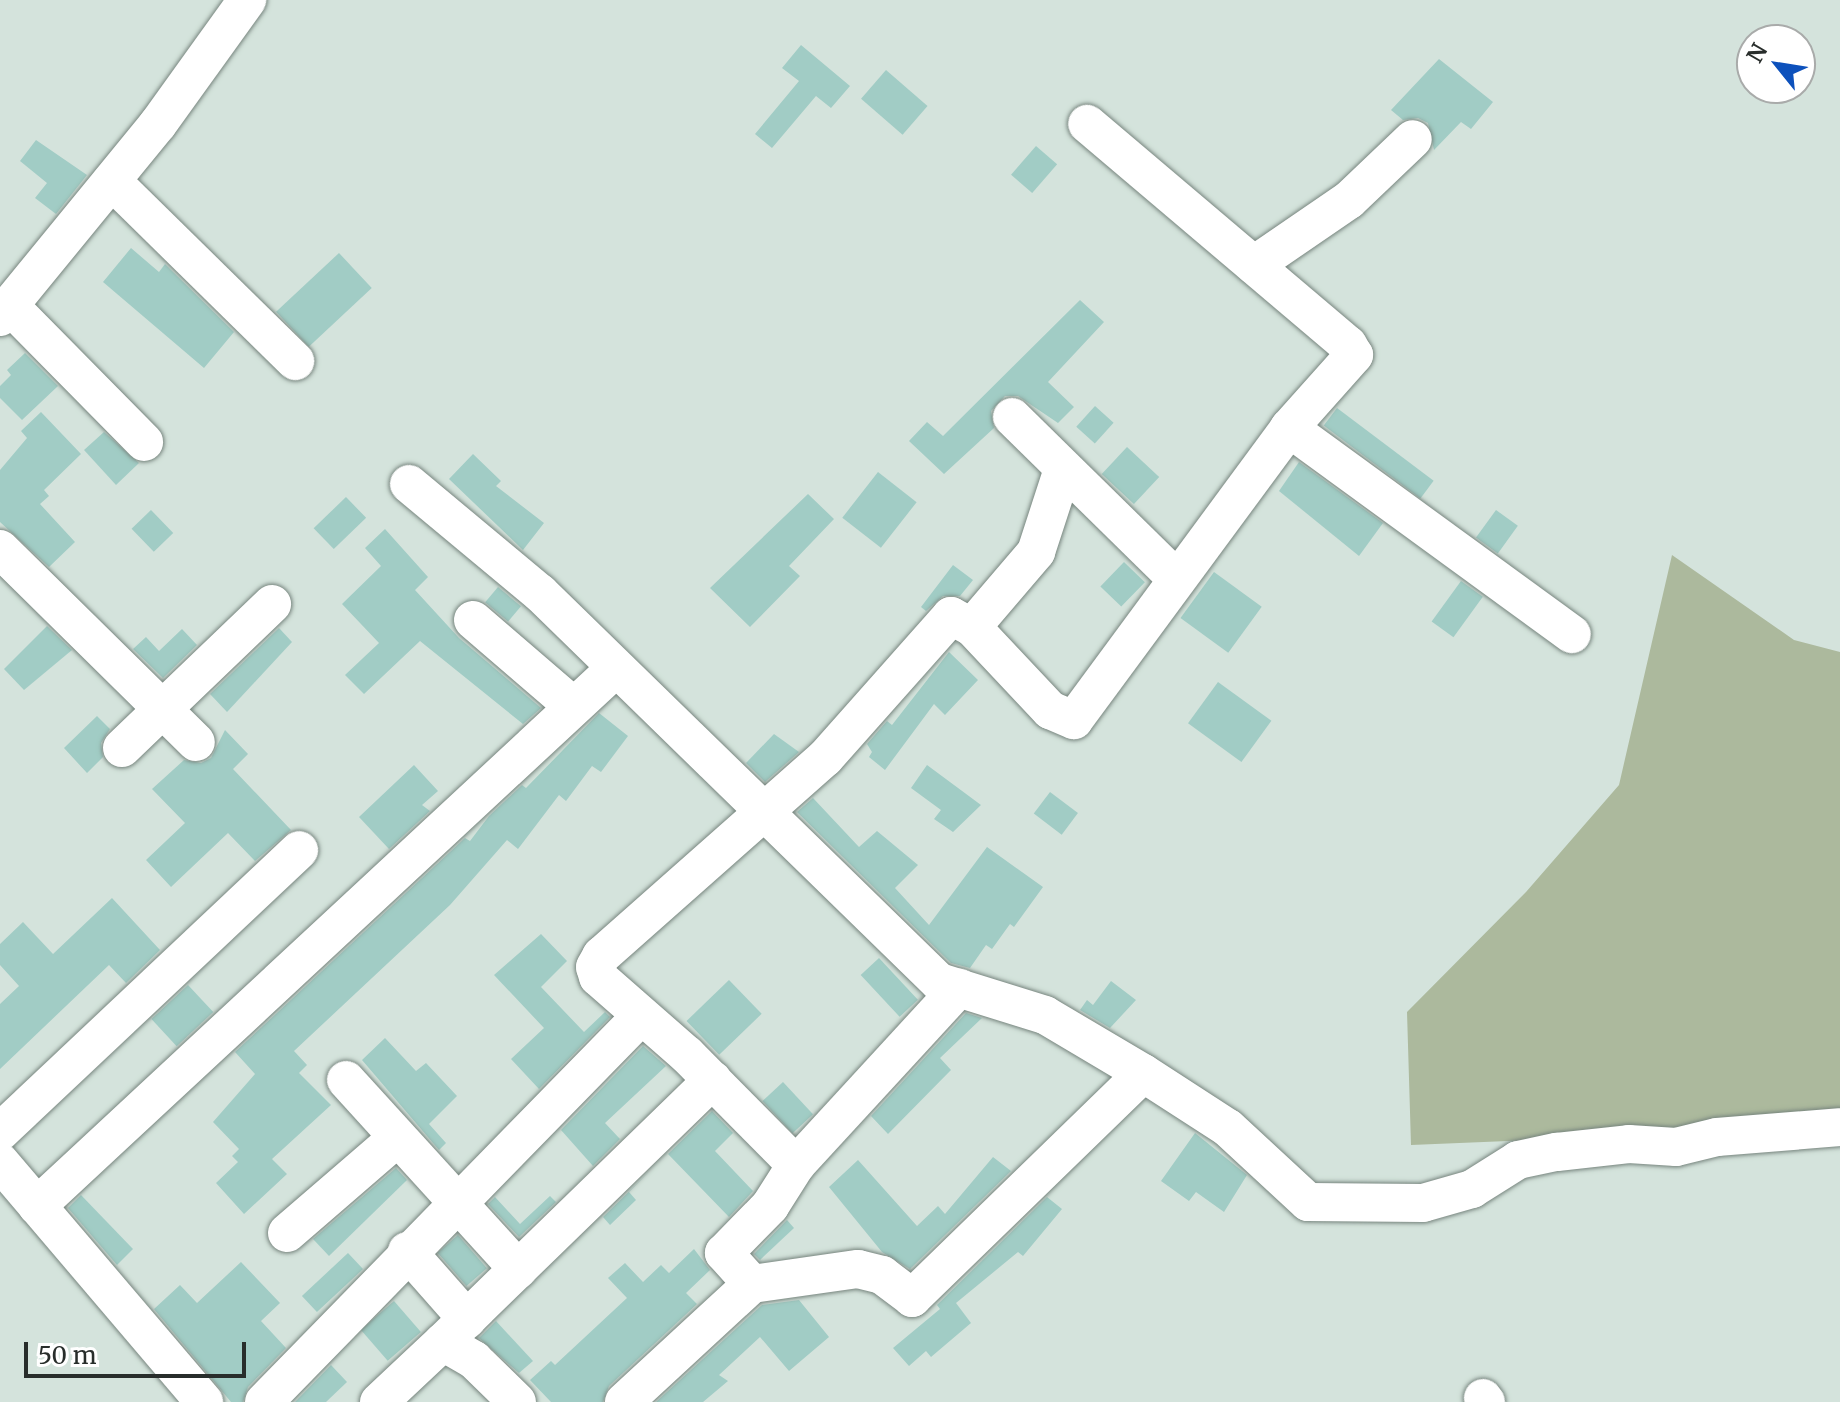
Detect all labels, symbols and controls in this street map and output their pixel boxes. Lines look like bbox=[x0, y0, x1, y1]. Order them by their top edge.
north arrow bbox=[1736, 24, 1816, 104]
text: N bbox=[1740, 38, 1773, 68]
scale bar bbox=[28, 1326, 250, 1376]
text: 50 m bbox=[38, 1340, 97, 1371]

